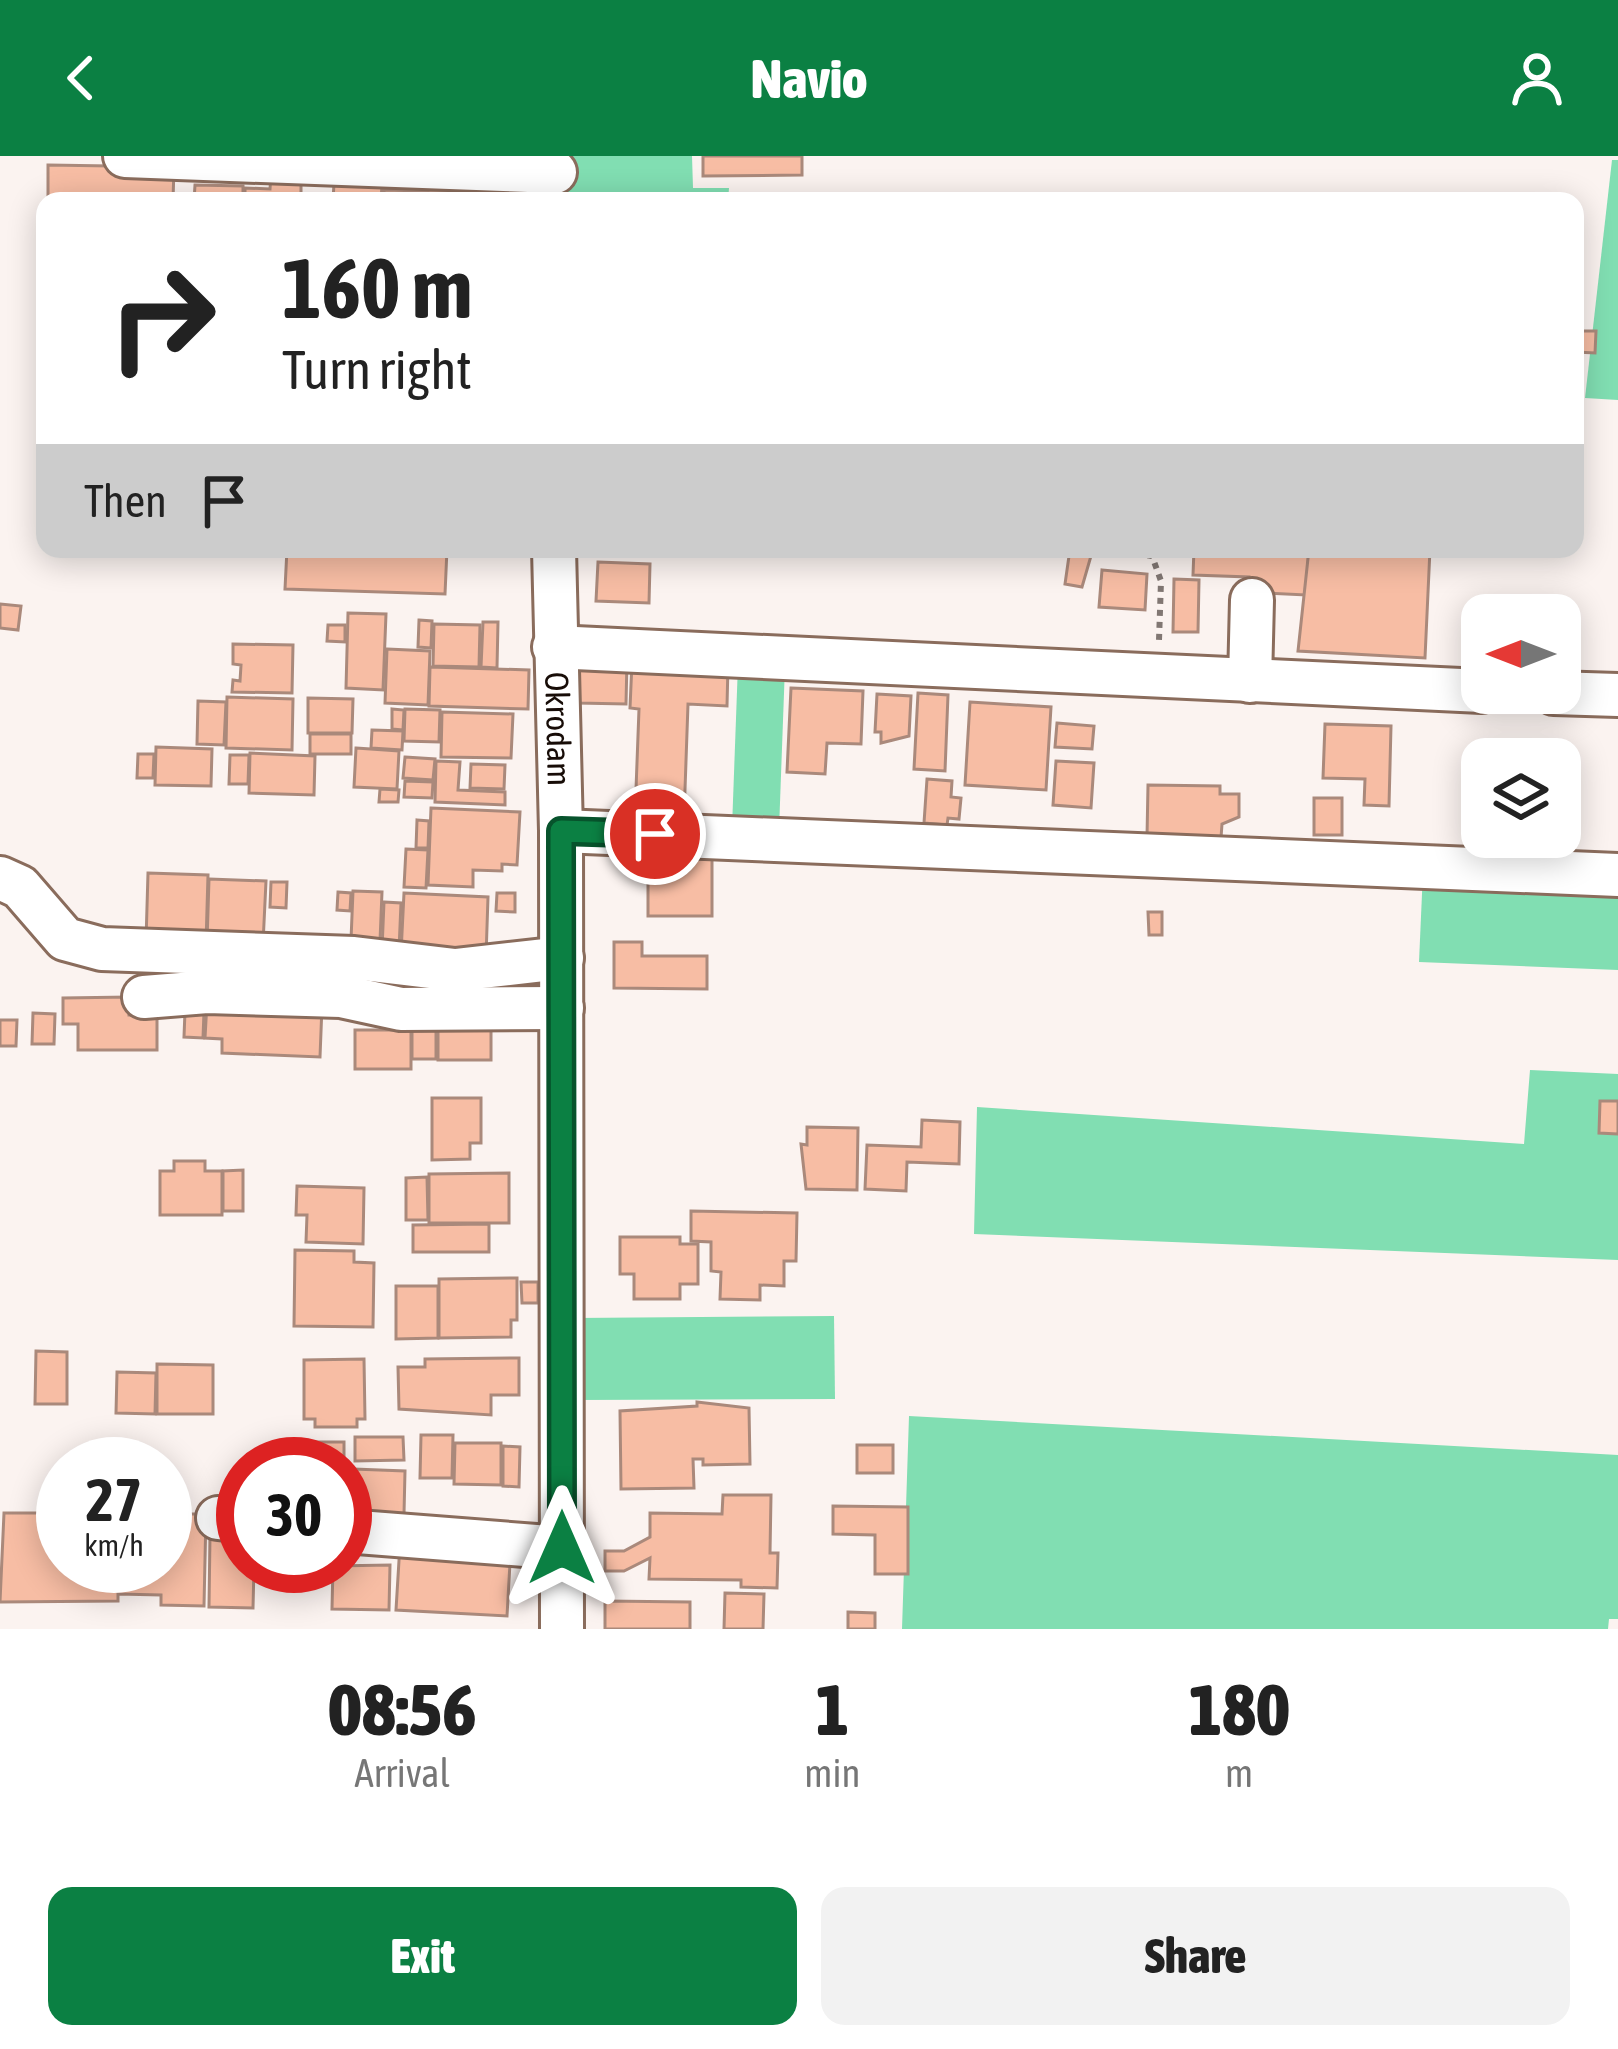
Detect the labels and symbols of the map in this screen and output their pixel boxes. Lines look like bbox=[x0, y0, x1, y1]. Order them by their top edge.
north arrow bbox=[1461, 594, 1581, 714]
street label: Okrodam bbox=[538, 672, 579, 786]
pin bbox=[604, 783, 706, 885]
speed limit sign: 30 bbox=[216, 1437, 372, 1593]
position arrow bbox=[499, 1485, 625, 1611]

